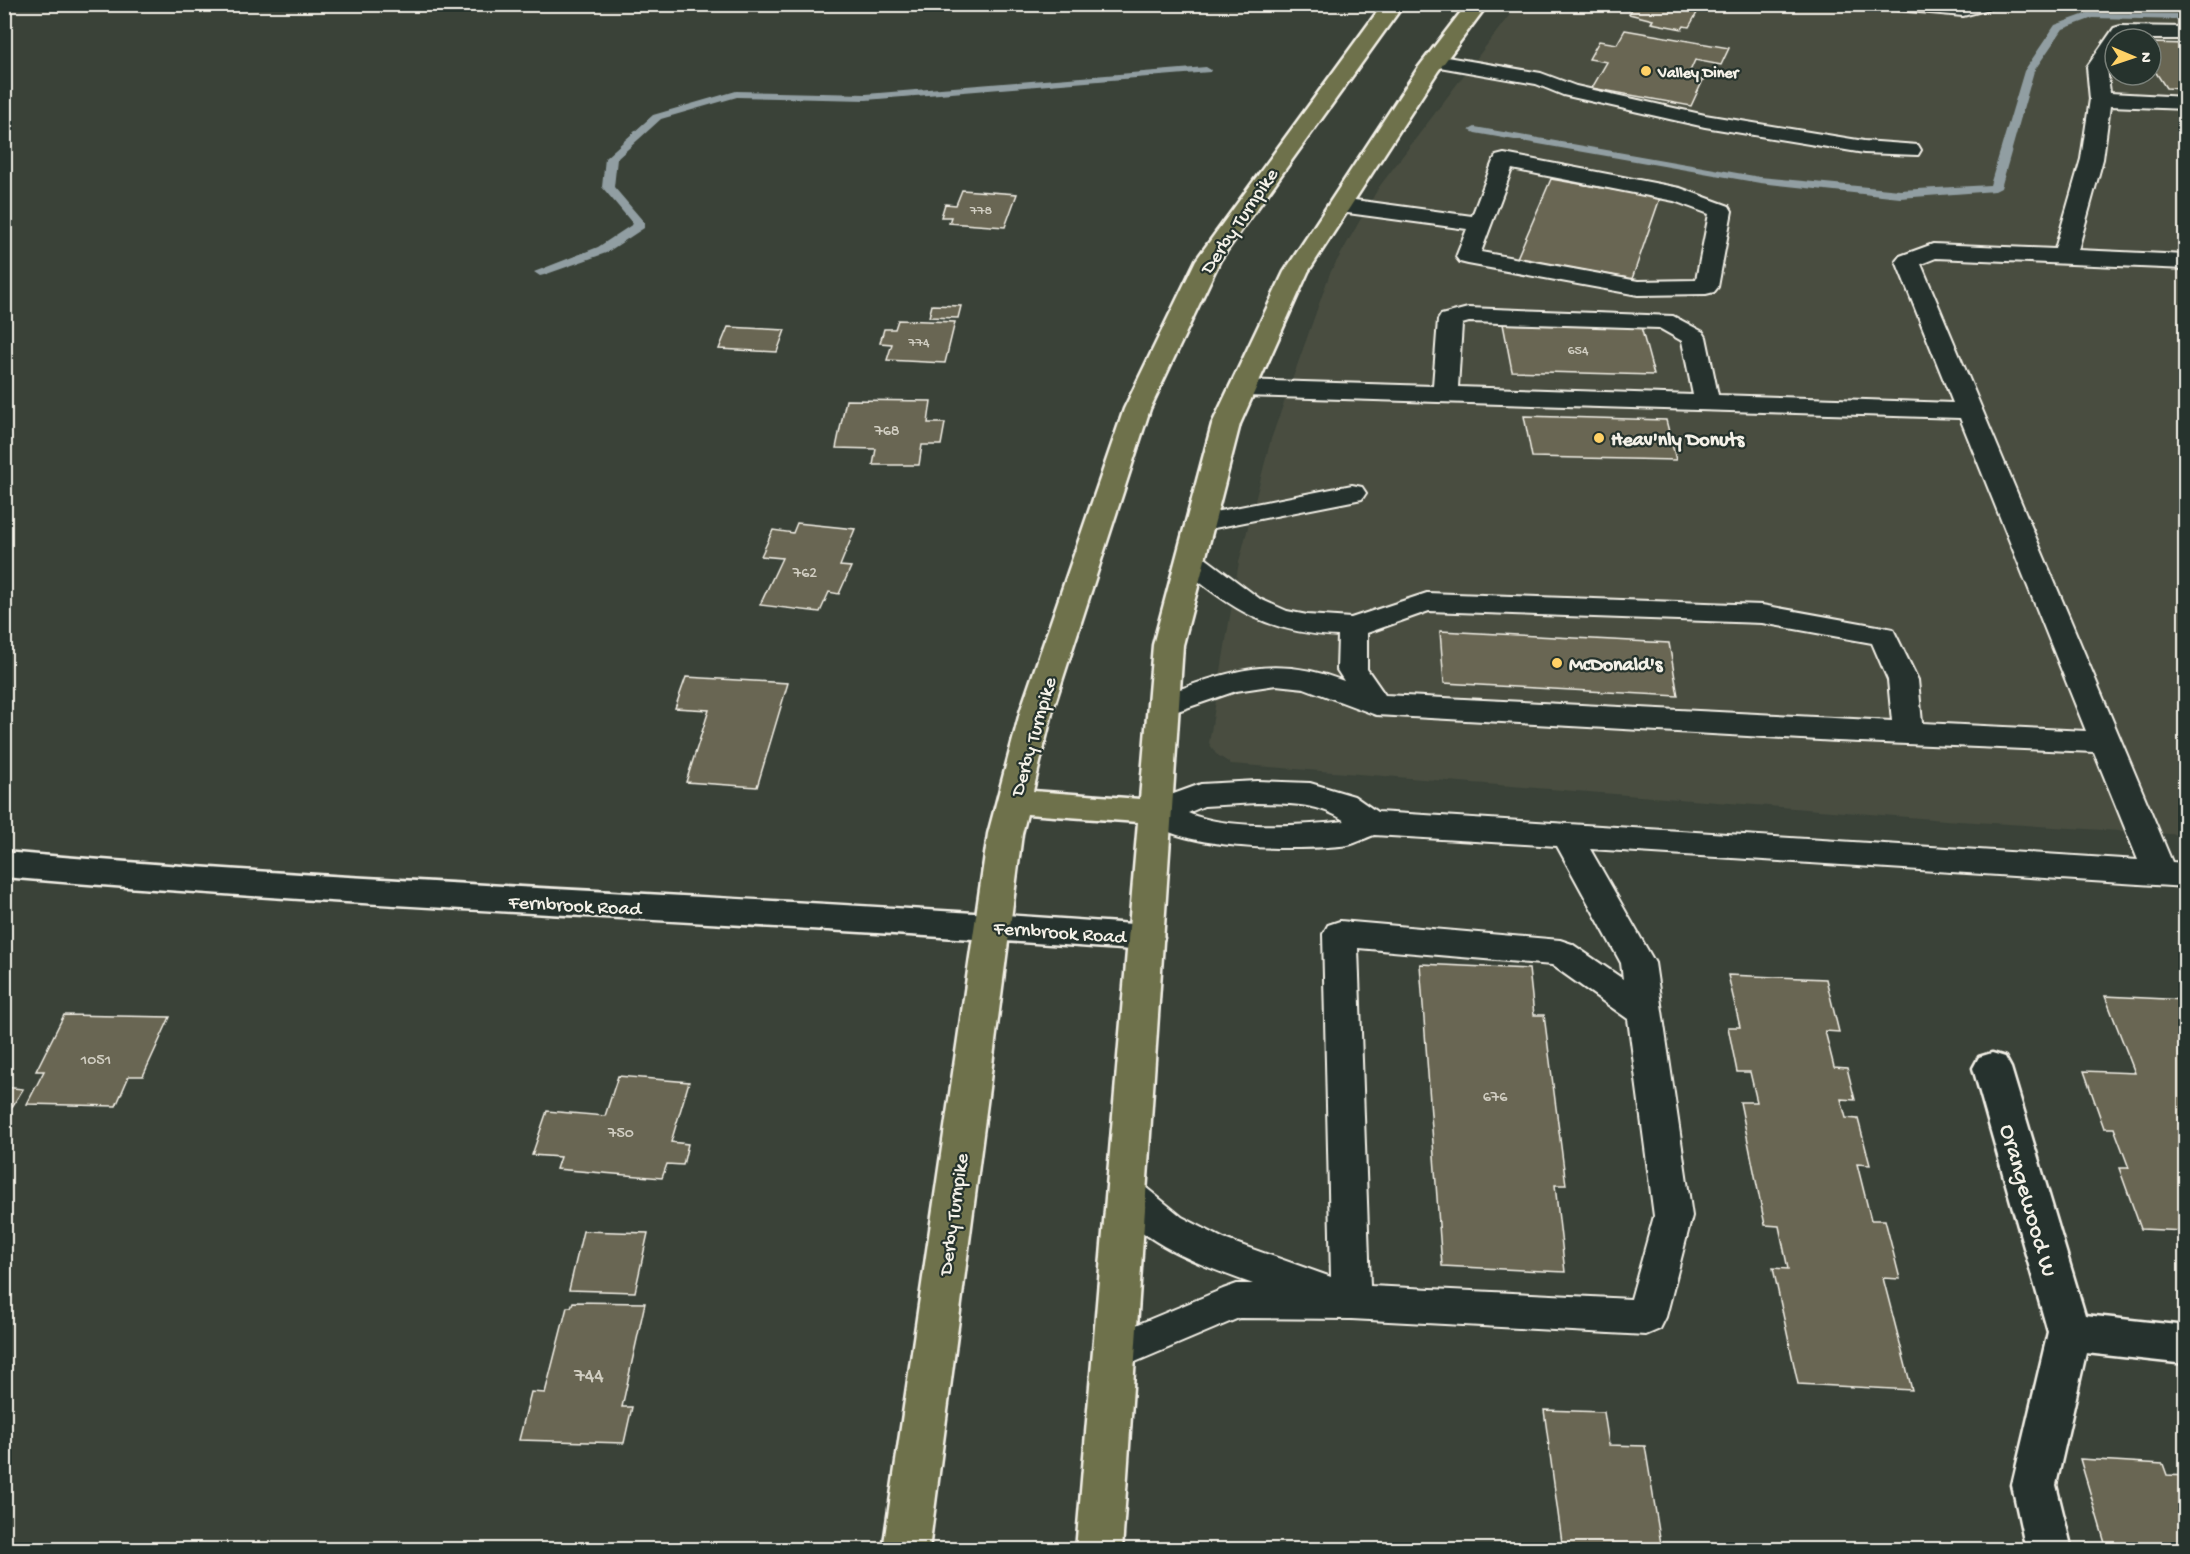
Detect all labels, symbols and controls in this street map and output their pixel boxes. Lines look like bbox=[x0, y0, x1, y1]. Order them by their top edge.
north arrow bbox=[2103, 27, 2163, 87]
text: N bbox=[2135, 52, 2154, 64]
marker: Valley Diner bbox=[1639, 64, 1653, 78]
place label: Valley Diner bbox=[1657, 65, 1741, 84]
street label: Derby Turnpike bbox=[1196, 164, 1285, 281]
house number: 778 bbox=[969, 203, 992, 220]
house number: 774 bbox=[907, 335, 930, 352]
house number: 654 bbox=[1567, 343, 1589, 360]
house number: 768 bbox=[873, 423, 900, 442]
place label: Heav'nly Donuts bbox=[1611, 430, 1746, 453]
marker: Heav'nly Donuts bbox=[1592, 431, 1606, 445]
house number: 762 bbox=[792, 565, 817, 584]
place label: McDonald's bbox=[1569, 655, 1664, 678]
marker: McDonald's bbox=[1550, 656, 1564, 670]
street label: Derby Turnpike bbox=[1007, 674, 1064, 801]
street label: Fernbrook Road bbox=[507, 892, 644, 923]
street label: Fernbrook Road bbox=[992, 918, 1129, 951]
house number: 1051 bbox=[80, 1052, 111, 1071]
house number: 676 bbox=[1483, 1089, 1508, 1108]
street label: Orangewood W bbox=[1991, 1121, 2062, 1281]
house number: 750 bbox=[607, 1125, 634, 1144]
street label: Derby Turnpike bbox=[935, 1151, 975, 1279]
house number: 744 bbox=[573, 1366, 604, 1389]

